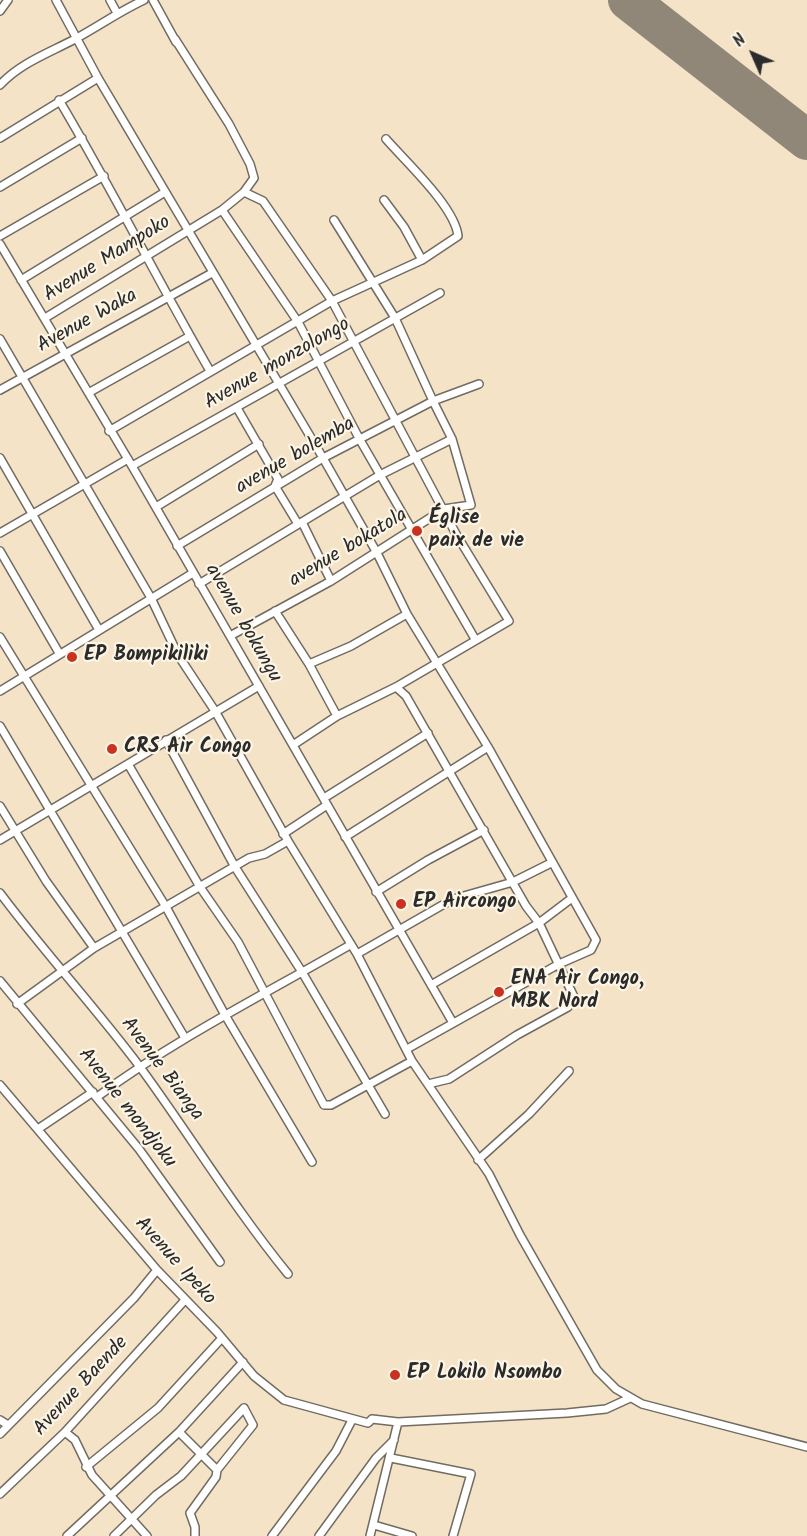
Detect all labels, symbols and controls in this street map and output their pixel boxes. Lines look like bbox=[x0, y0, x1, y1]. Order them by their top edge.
north arrow bbox=[723, 24, 783, 84]
text: N bbox=[727, 29, 752, 53]
street label: Avenue Mampoko bbox=[40, 211, 176, 309]
street label: Avenue Waka bbox=[34, 285, 142, 359]
street label: Avenue monzolongo bbox=[201, 314, 355, 416]
street label: avenue bolemba bbox=[232, 413, 360, 501]
street label: avenue bokatola bbox=[286, 504, 412, 594]
place label: Église paix de vie bbox=[429, 508, 524, 555]
marker: Église paix de vie bbox=[410, 524, 424, 538]
street label: avenue bokungu bbox=[198, 561, 286, 687]
place label: EP Bompikiliki bbox=[84, 645, 208, 669]
marker: EP Bompikiliki bbox=[65, 650, 79, 664]
place label: CRS Air Congo bbox=[124, 737, 251, 761]
marker: CRS Air Congo bbox=[105, 742, 119, 756]
place label: EP Aircongo bbox=[413, 892, 516, 916]
marker: EP Aircongo bbox=[394, 897, 408, 911]
place label: ENA Air Congo, MBK Nord bbox=[511, 969, 644, 1016]
marker: ENA Air Congo, MBK Nord bbox=[492, 985, 506, 999]
street label: Avenue Bianga bbox=[114, 1014, 208, 1126]
street label: Avenue mondjoku bbox=[72, 1044, 180, 1174]
street label: Avenue Ipeko bbox=[128, 1213, 220, 1311]
street label: Avenue Baende bbox=[30, 1332, 134, 1442]
place label: EP Lokilo Nsombo bbox=[407, 1363, 562, 1387]
marker: EP Lokilo Nsombo bbox=[388, 1368, 402, 1382]

